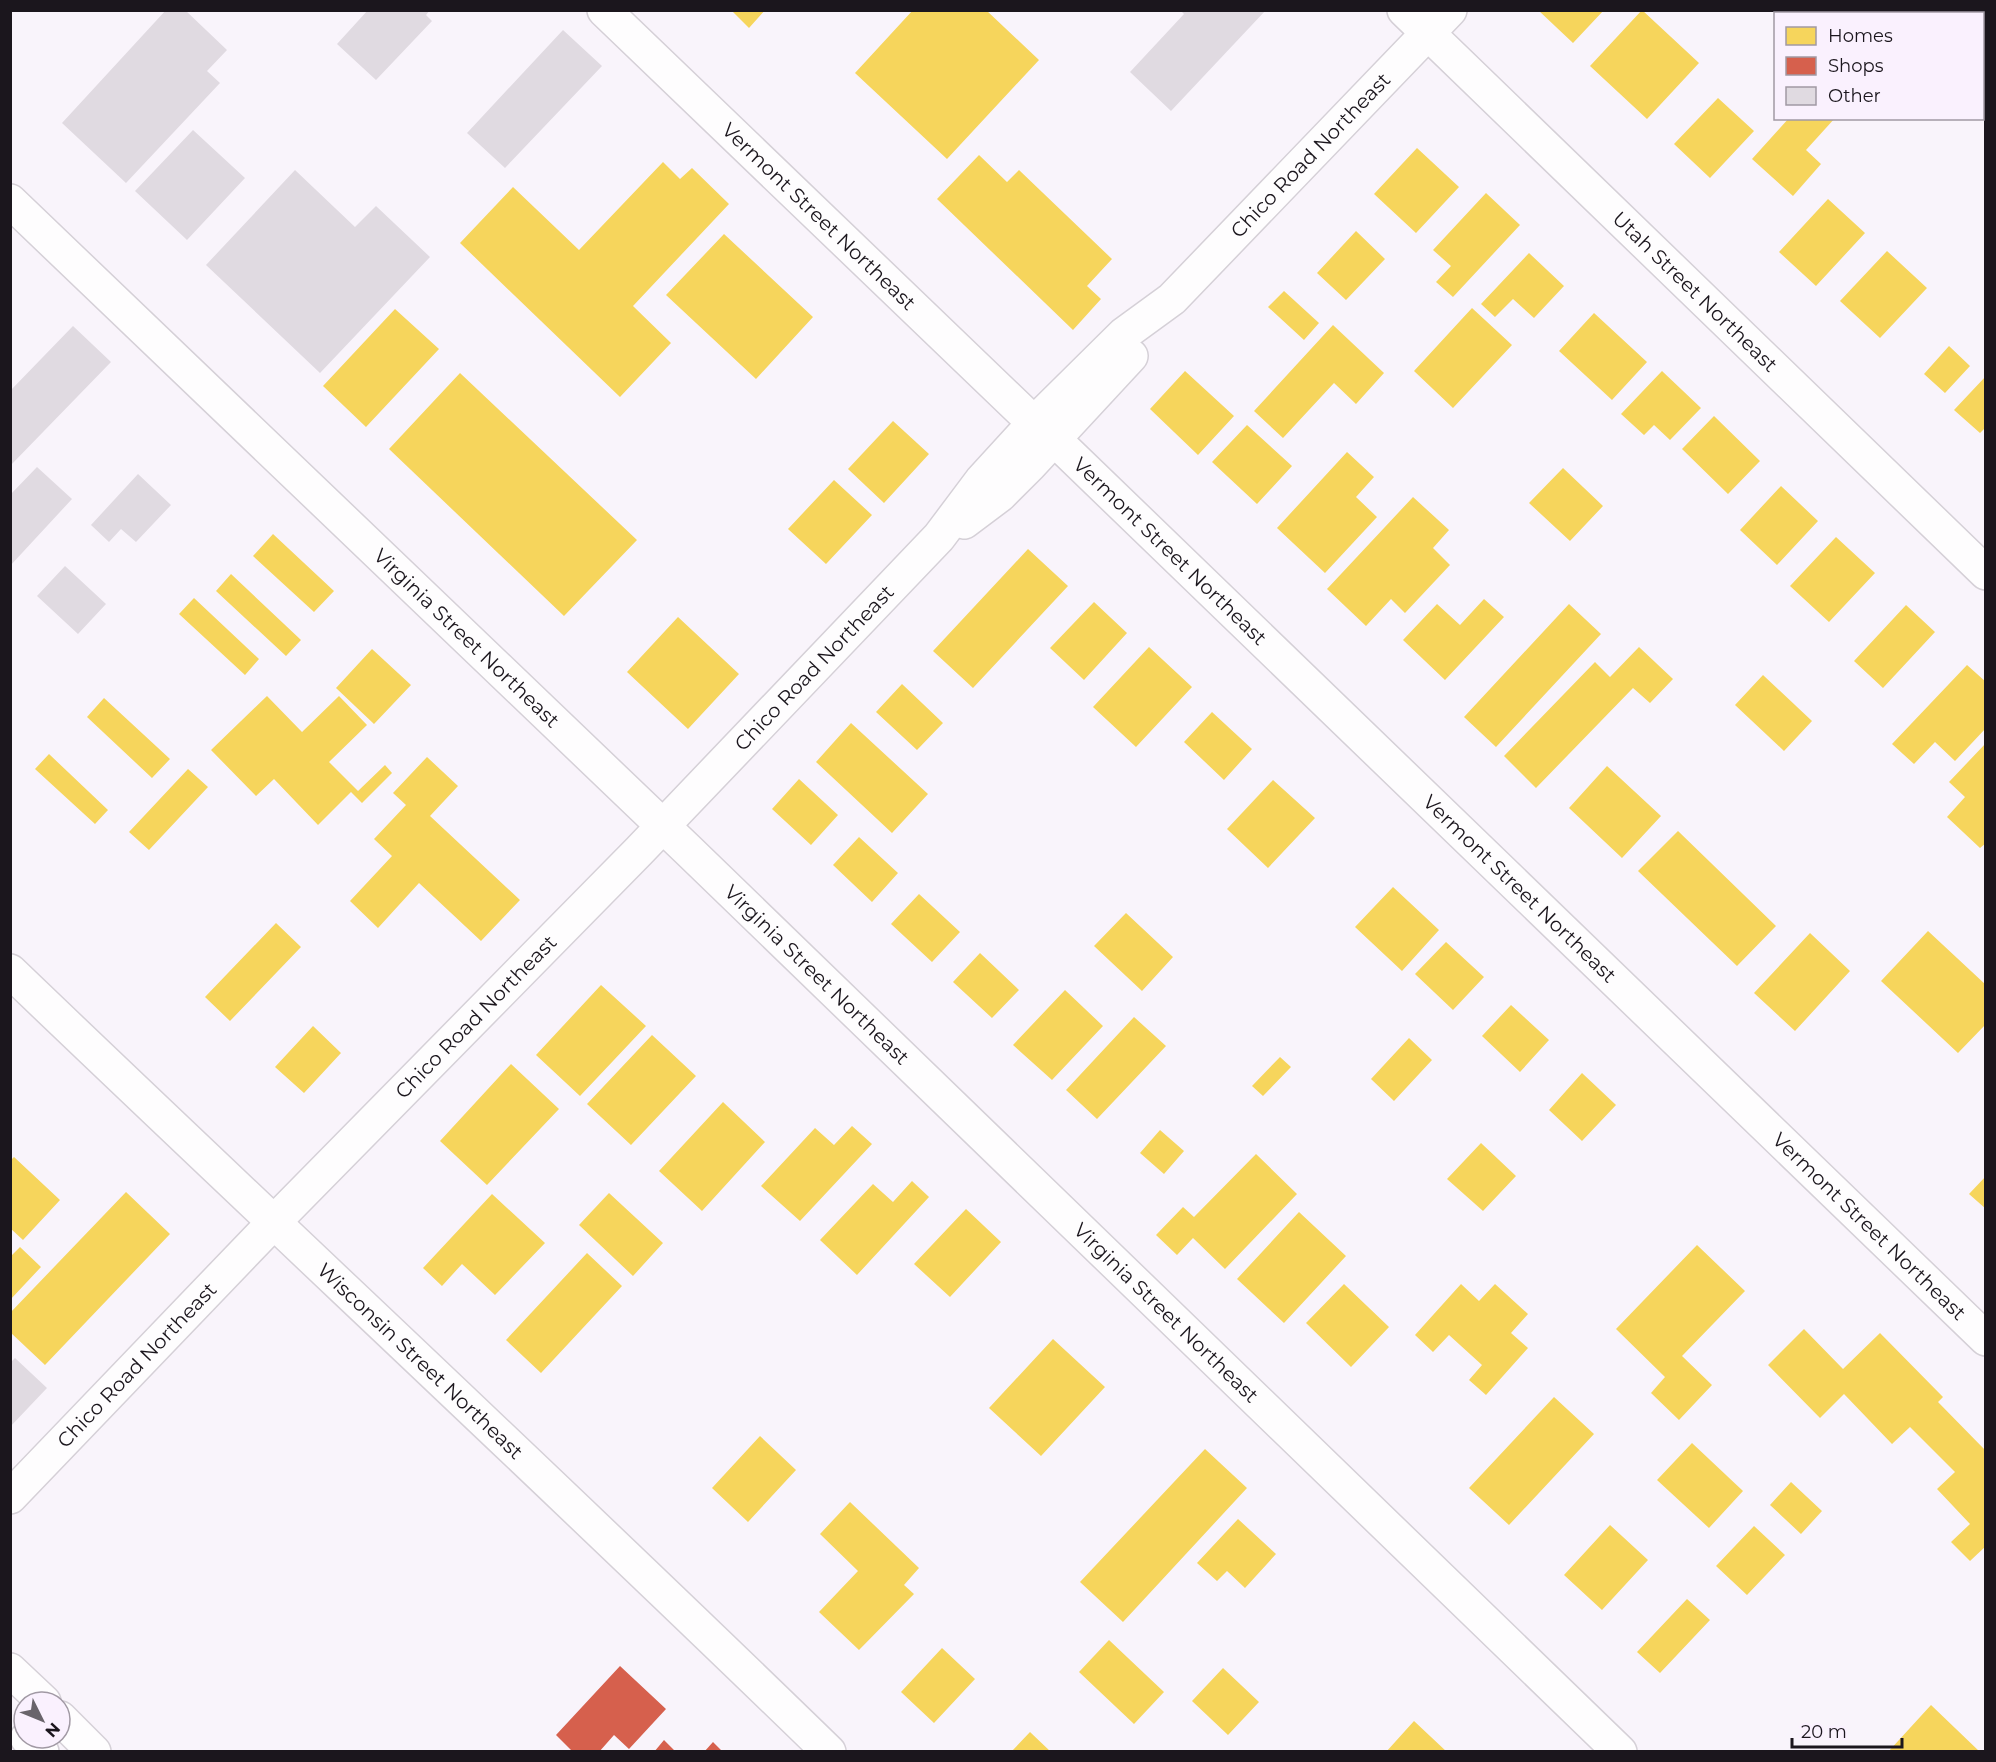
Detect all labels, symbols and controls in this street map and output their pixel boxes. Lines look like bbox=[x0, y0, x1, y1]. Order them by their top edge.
legend bbox=[1774, 12, 1984, 120]
text: Homes bbox=[1828, 25, 1893, 47]
text: Shops bbox=[1828, 55, 1884, 77]
street label: Chico Road Northeast bbox=[1225, 68, 1395, 243]
text: Other bbox=[1828, 85, 1881, 107]
street label: Vermont Street Northeast bbox=[717, 118, 921, 315]
street label: Utah Street Northeast bbox=[1608, 206, 1783, 377]
street label: Vermont Street Northeast bbox=[1068, 452, 1272, 650]
street label: Virginia Street Northeast bbox=[369, 544, 564, 732]
street label: Chico Road Northeast bbox=[729, 580, 899, 756]
street label: Vermont Street Northeast bbox=[1418, 790, 1621, 988]
street label: Virginia Street Northeast bbox=[720, 880, 914, 1070]
street label: Chico Road Northeast bbox=[390, 930, 561, 1104]
street label: Vermont Street Northeast bbox=[1768, 1128, 1971, 1325]
street label: Virginia Street Northeast bbox=[1069, 1218, 1264, 1408]
street label: Wisconsin Street Northeast bbox=[313, 1258, 528, 1464]
street label: Chico Road Northeast bbox=[52, 1277, 222, 1453]
north arrow bbox=[12, 1690, 72, 1750]
scale bar bbox=[1792, 1711, 1902, 1749]
text: N bbox=[41, 1719, 64, 1741]
text: 20 m bbox=[1801, 1721, 1847, 1743]

